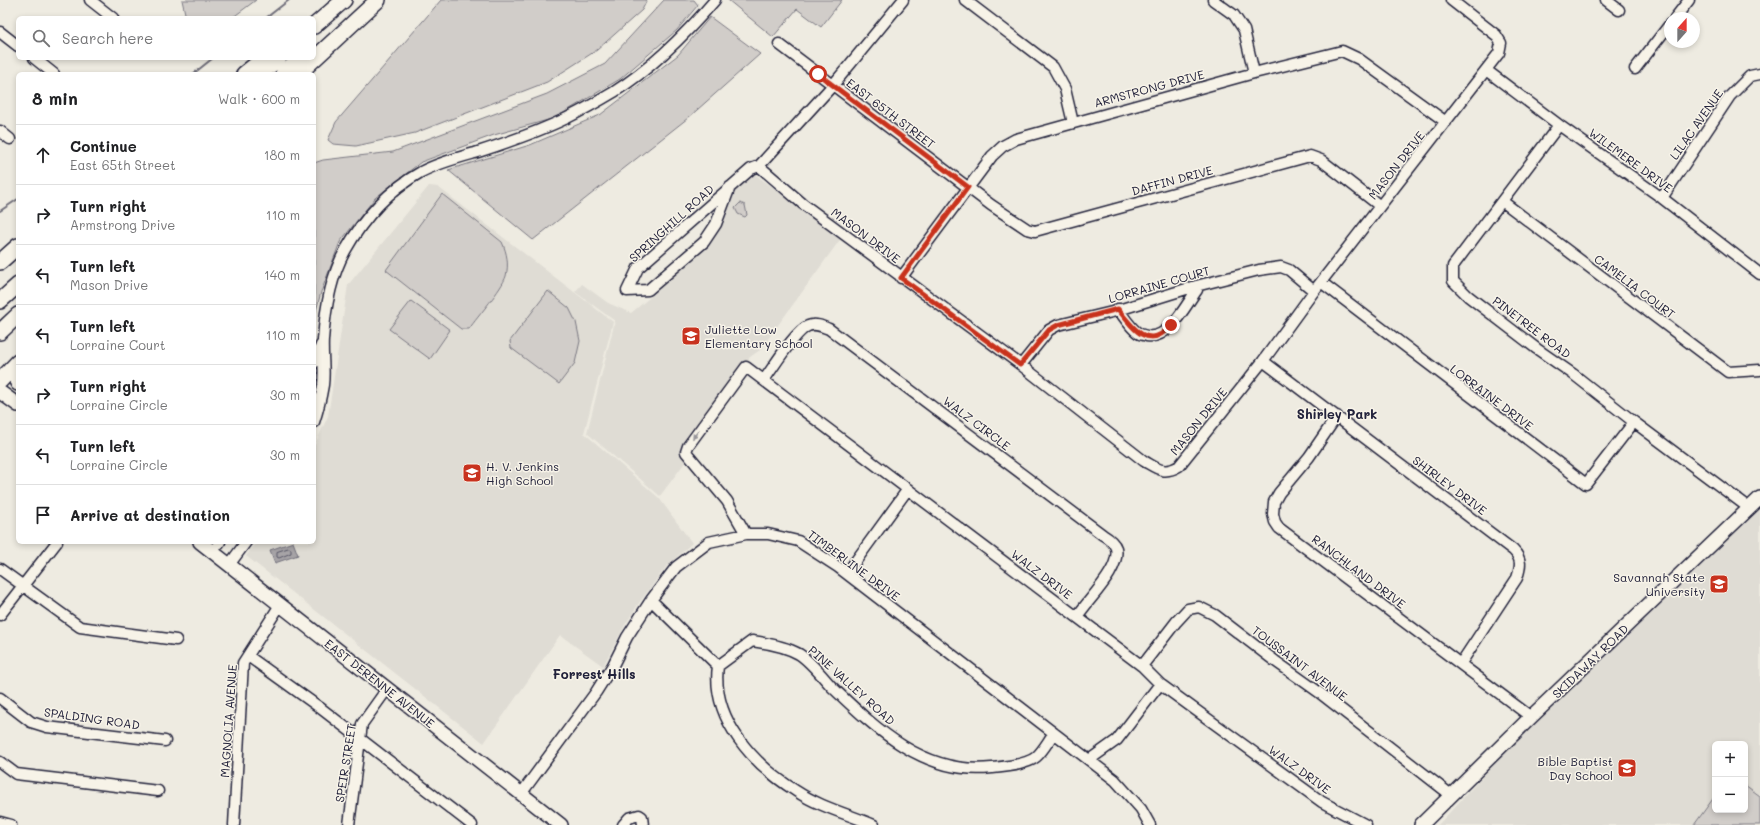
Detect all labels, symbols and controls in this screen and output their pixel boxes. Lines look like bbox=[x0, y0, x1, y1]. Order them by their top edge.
north arrow bbox=[1664, 12, 1700, 48]
search box bbox=[16, 16, 316, 60]
icon: search bbox=[30, 27, 52, 49]
text: Search here bbox=[62, 28, 153, 48]
route start bbox=[809, 65, 827, 83]
street label: ARMSTRONG DRIVE bbox=[1092, 66, 1206, 110]
street label: EAST 65TH STREET bbox=[843, 74, 939, 152]
street label: LILAC AVENUE bbox=[1666, 85, 1726, 162]
text: 8 min bbox=[32, 87, 78, 109]
text: Walk · 600 m bbox=[218, 90, 300, 107]
street label: WILEMERE DRIVE bbox=[1586, 124, 1676, 196]
street label: MASON DRIVE bbox=[1364, 127, 1428, 202]
text: Continue bbox=[70, 136, 137, 156]
icon: ahead bbox=[32, 144, 54, 166]
text: 180 m bbox=[264, 146, 300, 163]
text: East 65th Street bbox=[70, 156, 176, 173]
street label: DAFFIN DRIVE bbox=[1130, 161, 1215, 199]
street label: SPRINGHILL ROAD bbox=[625, 181, 717, 265]
text: Turn right bbox=[70, 196, 147, 216]
icon: right bbox=[32, 204, 54, 226]
street label: MASON DRIVE bbox=[828, 204, 904, 266]
text: 110 m bbox=[266, 206, 300, 223]
text: Armstrong Drive bbox=[70, 216, 175, 233]
street label: CAMELIA COURT bbox=[1591, 250, 1679, 322]
text: Turn left bbox=[70, 256, 135, 276]
street label: LORRAINE COURT bbox=[1106, 262, 1212, 306]
icon: left bbox=[32, 264, 54, 286]
text: 140 m bbox=[264, 266, 300, 283]
text: Mason Drive bbox=[70, 276, 148, 293]
street label: PINETREE ROAD bbox=[1490, 292, 1574, 362]
text: Turn left bbox=[70, 316, 135, 336]
route end bbox=[1162, 316, 1180, 334]
place label: Juliette Low Elementary School bbox=[705, 321, 813, 351]
icon: left bbox=[32, 324, 54, 346]
school or university icon: Juliette Low Elementary School bbox=[680, 325, 702, 347]
text: 110 m bbox=[266, 326, 300, 343]
text: Lorraine Court bbox=[70, 336, 165, 353]
street label: LORRAINE DRIVE bbox=[1447, 360, 1537, 434]
text: Turn right bbox=[70, 376, 147, 396]
icon: right bbox=[32, 384, 54, 406]
street label: MASON DRIVE bbox=[1166, 384, 1230, 458]
text: 30 m bbox=[270, 386, 300, 403]
street label: WALZ CIRCLE bbox=[940, 392, 1014, 454]
text: Lorraine Circle bbox=[70, 396, 168, 413]
district label: Shirley Park bbox=[1297, 405, 1377, 423]
one-way arrow bbox=[692, 429, 700, 440]
text: Turn left bbox=[70, 436, 135, 456]
icon: left bbox=[32, 444, 54, 466]
text: 30 m bbox=[270, 446, 300, 463]
street label: SHIRLEY DRIVE bbox=[1410, 452, 1490, 518]
text: Lorraine Circle bbox=[70, 456, 168, 473]
place label: H. V. Jenkins High School bbox=[486, 458, 559, 488]
school or university icon: H. V. Jenkins High School bbox=[461, 462, 483, 484]
icon: arrive bbox=[32, 504, 54, 526]
text: Arrive at destination bbox=[70, 505, 230, 525]
street label: TIMBERLINE DRIVE bbox=[805, 526, 903, 604]
street label: RANCHLAND DRIVE bbox=[1309, 531, 1409, 612]
street label: WALZ DRIVE bbox=[1008, 546, 1076, 602]
place label: Savannah State University bbox=[1613, 569, 1705, 599]
school or university icon: Savannah State University bbox=[1708, 573, 1730, 595]
street label: SKIDAWAY ROAD bbox=[1548, 620, 1632, 702]
street label: TOUSSAINT AVENUE bbox=[1249, 622, 1351, 704]
street label: EAST DERENNE AVENUE bbox=[322, 635, 438, 731]
street label: PINE VALLEY ROAD bbox=[805, 642, 899, 728]
street label: MAGNOLIA AVENUE bbox=[216, 664, 240, 778]
district label: Forrest Hills bbox=[553, 665, 635, 682]
street label: SPALDING ROAD bbox=[43, 703, 141, 733]
street label: SPEIR STREET bbox=[331, 722, 359, 803]
street label: WALZ DRIVE bbox=[1266, 741, 1334, 797]
map controls bbox=[1712, 741, 1748, 813]
button: + bbox=[1712, 741, 1748, 777]
place label: Bible Baptist Day School bbox=[1538, 753, 1613, 783]
school or university icon: Bible Baptist Day School bbox=[1616, 757, 1638, 779]
button: − bbox=[1712, 777, 1748, 813]

